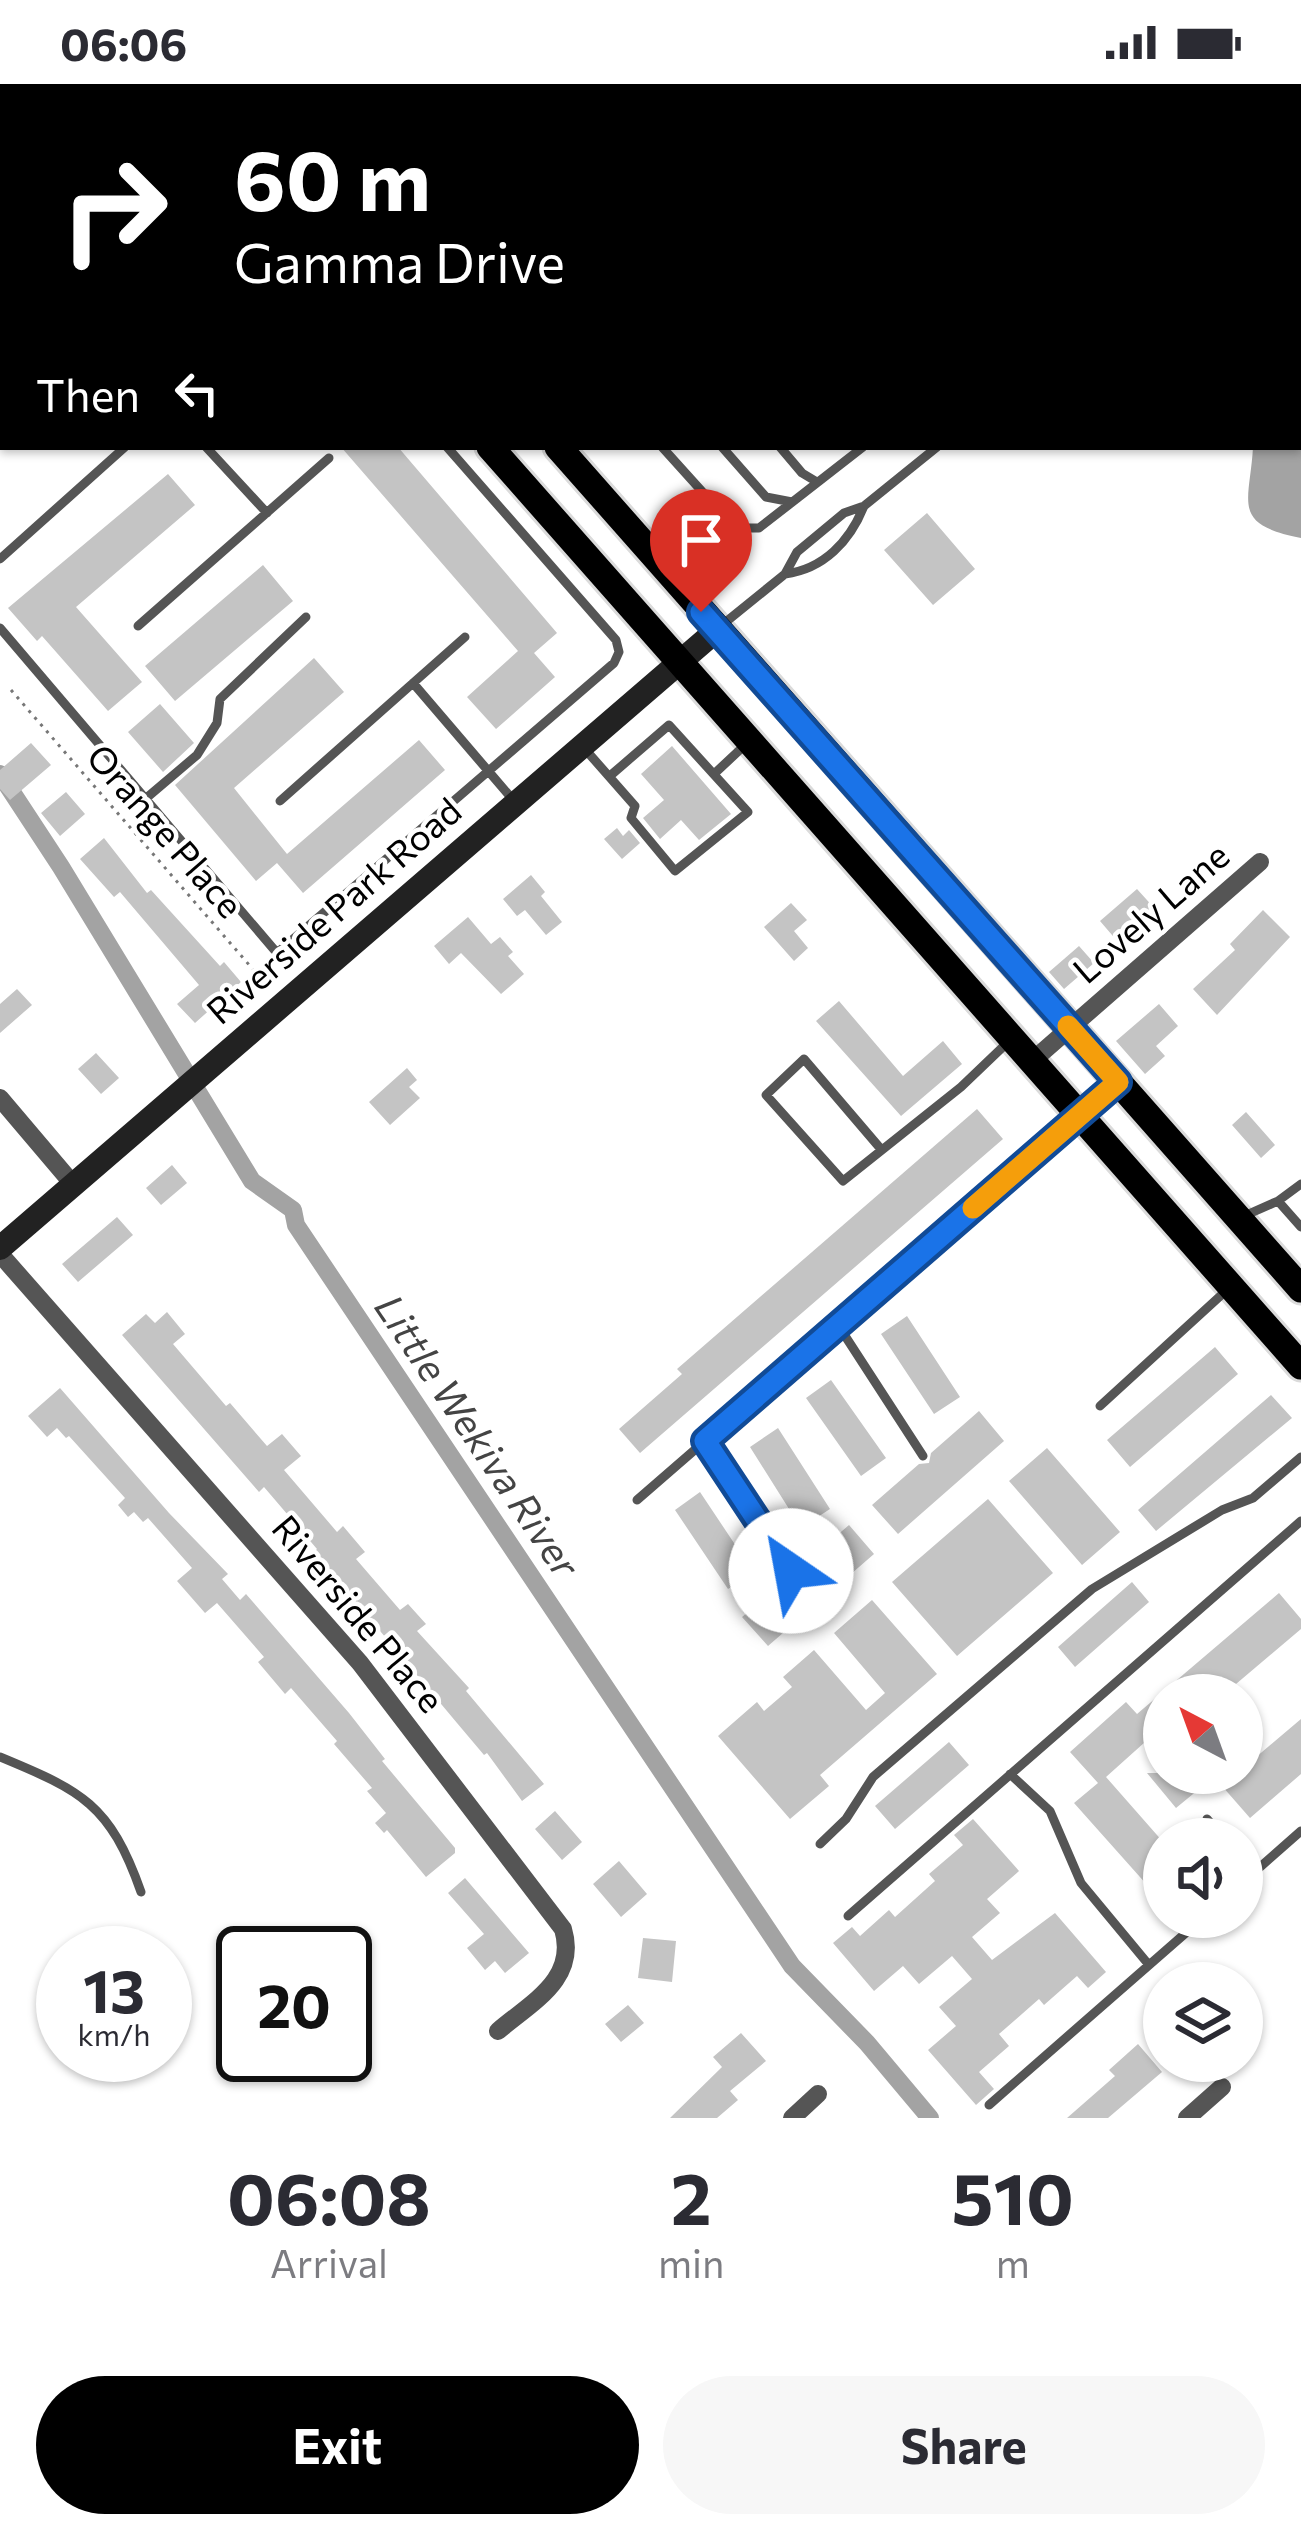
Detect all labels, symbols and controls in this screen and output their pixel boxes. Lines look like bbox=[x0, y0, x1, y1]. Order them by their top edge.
text: 06:06 bbox=[60, 15, 187, 70]
text: 60 m bbox=[234, 126, 431, 228]
icon: right bbox=[36, 132, 192, 288]
text: Gamma Drive bbox=[234, 228, 565, 294]
icon: left bbox=[164, 360, 230, 426]
text: Then bbox=[36, 366, 140, 421]
pin bbox=[650, 489, 752, 612]
icon: arrive bbox=[668, 507, 734, 573]
street label: Orange Place bbox=[79, 734, 254, 925]
street label: Riverside Park Road bbox=[197, 787, 469, 1032]
street label: Lovely Lane bbox=[1063, 832, 1237, 991]
water label: Little Wekiva River bbox=[366, 1284, 592, 1587]
street label: Riverside Place bbox=[264, 1505, 455, 1720]
position arrow bbox=[728, 1508, 854, 1634]
north arrow bbox=[1143, 1674, 1263, 1794]
map controls bbox=[1143, 1674, 1263, 2082]
button: sound bbox=[1143, 1818, 1263, 1938]
speed limit sign: 20 bbox=[216, 1926, 372, 2082]
text: 13 bbox=[83, 1952, 145, 2025]
button: layers bbox=[1143, 1962, 1263, 2082]
text: km/h bbox=[78, 2015, 150, 2052]
text: 06:08 bbox=[227, 2152, 431, 2240]
text: 2 bbox=[671, 2152, 712, 2240]
text: 510 bbox=[951, 2152, 1074, 2240]
text: Arrival bbox=[270, 2238, 388, 2286]
text: min bbox=[658, 2238, 724, 2286]
text: m bbox=[996, 2238, 1030, 2286]
button: Exit bbox=[36, 2376, 639, 2514]
button: Share bbox=[663, 2376, 1265, 2514]

